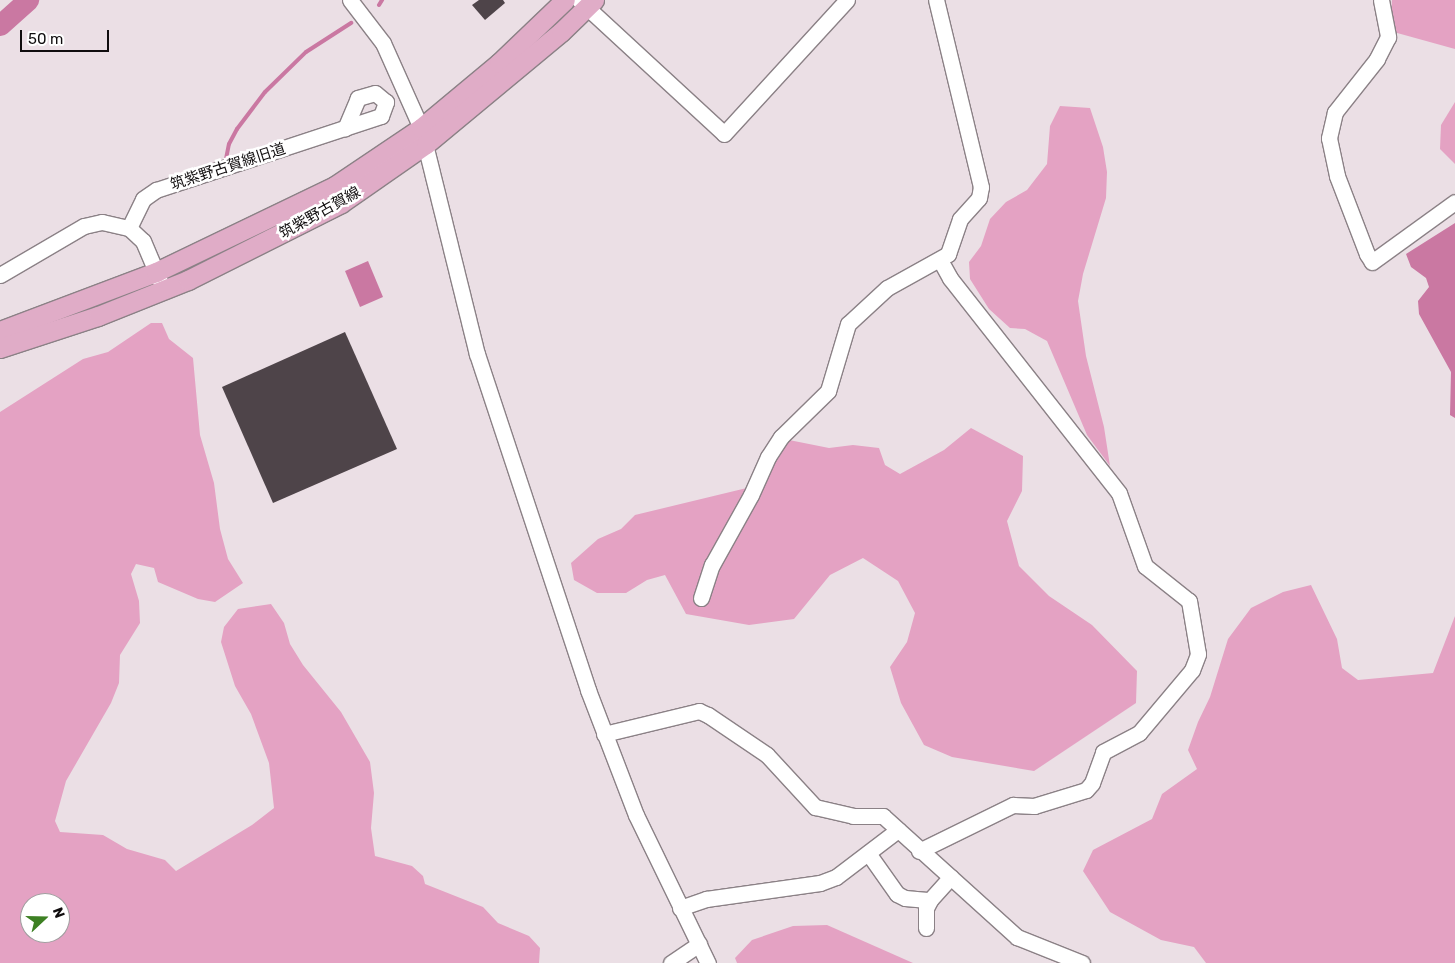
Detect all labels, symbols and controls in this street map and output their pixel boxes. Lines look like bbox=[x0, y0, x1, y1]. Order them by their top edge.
scale bar bbox=[22, 20, 111, 52]
text: 50 m bbox=[28, 30, 63, 48]
street label: 筑紫野古賀線旧道 bbox=[168, 140, 288, 194]
street label: 筑紫野古賀線 bbox=[276, 183, 364, 243]
north arrow bbox=[20, 893, 70, 943]
text: N bbox=[49, 905, 68, 921]

